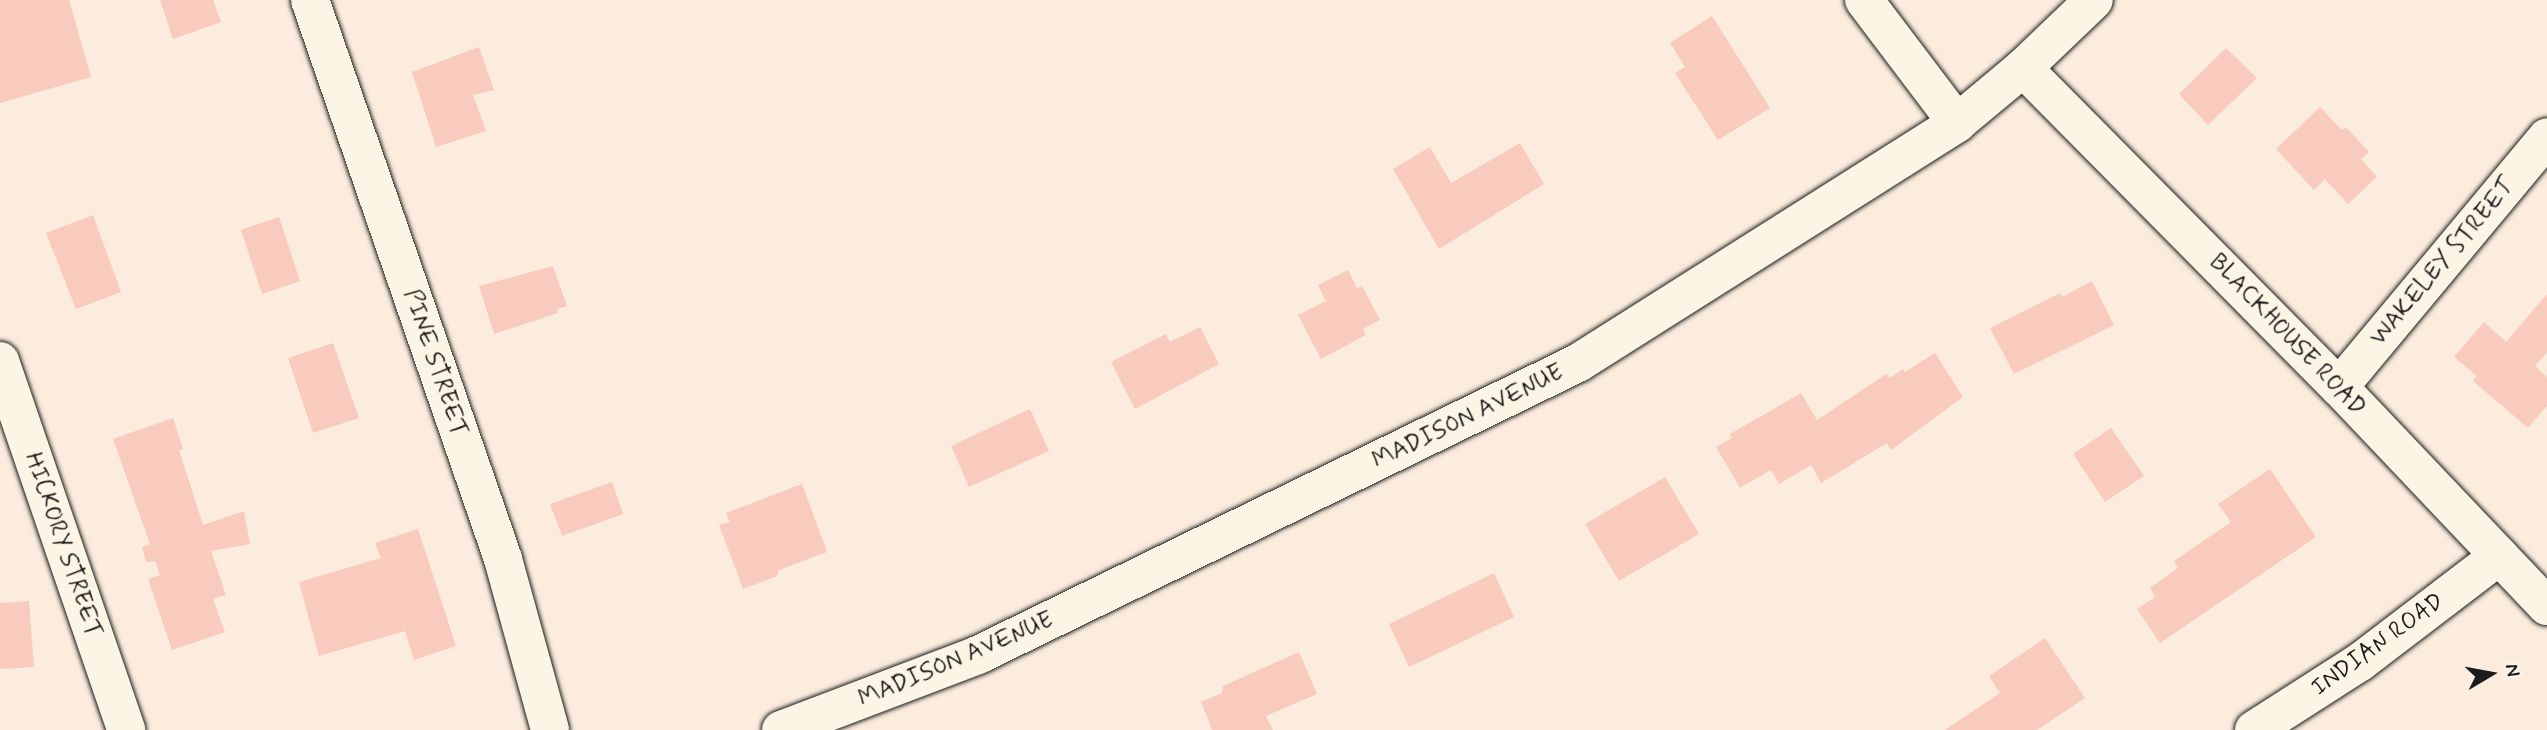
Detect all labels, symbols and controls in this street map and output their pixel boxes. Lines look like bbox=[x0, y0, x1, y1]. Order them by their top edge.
street label: WAKELEY STREET bbox=[2364, 172, 2522, 352]
street label: BLACKHOUSE ROAD bbox=[2202, 248, 2372, 422]
street label: PINE STREET bbox=[396, 284, 474, 442]
street label: MADISON AVENUE bbox=[1367, 358, 1569, 476]
street label: HICKORY STREET bbox=[17, 448, 109, 642]
street label: INDIAN ROAD bbox=[2306, 587, 2450, 703]
street label: MADISON AVENUE bbox=[854, 606, 1058, 714]
north arrow bbox=[2456, 639, 2526, 709]
text: N bbox=[2499, 662, 2526, 679]

